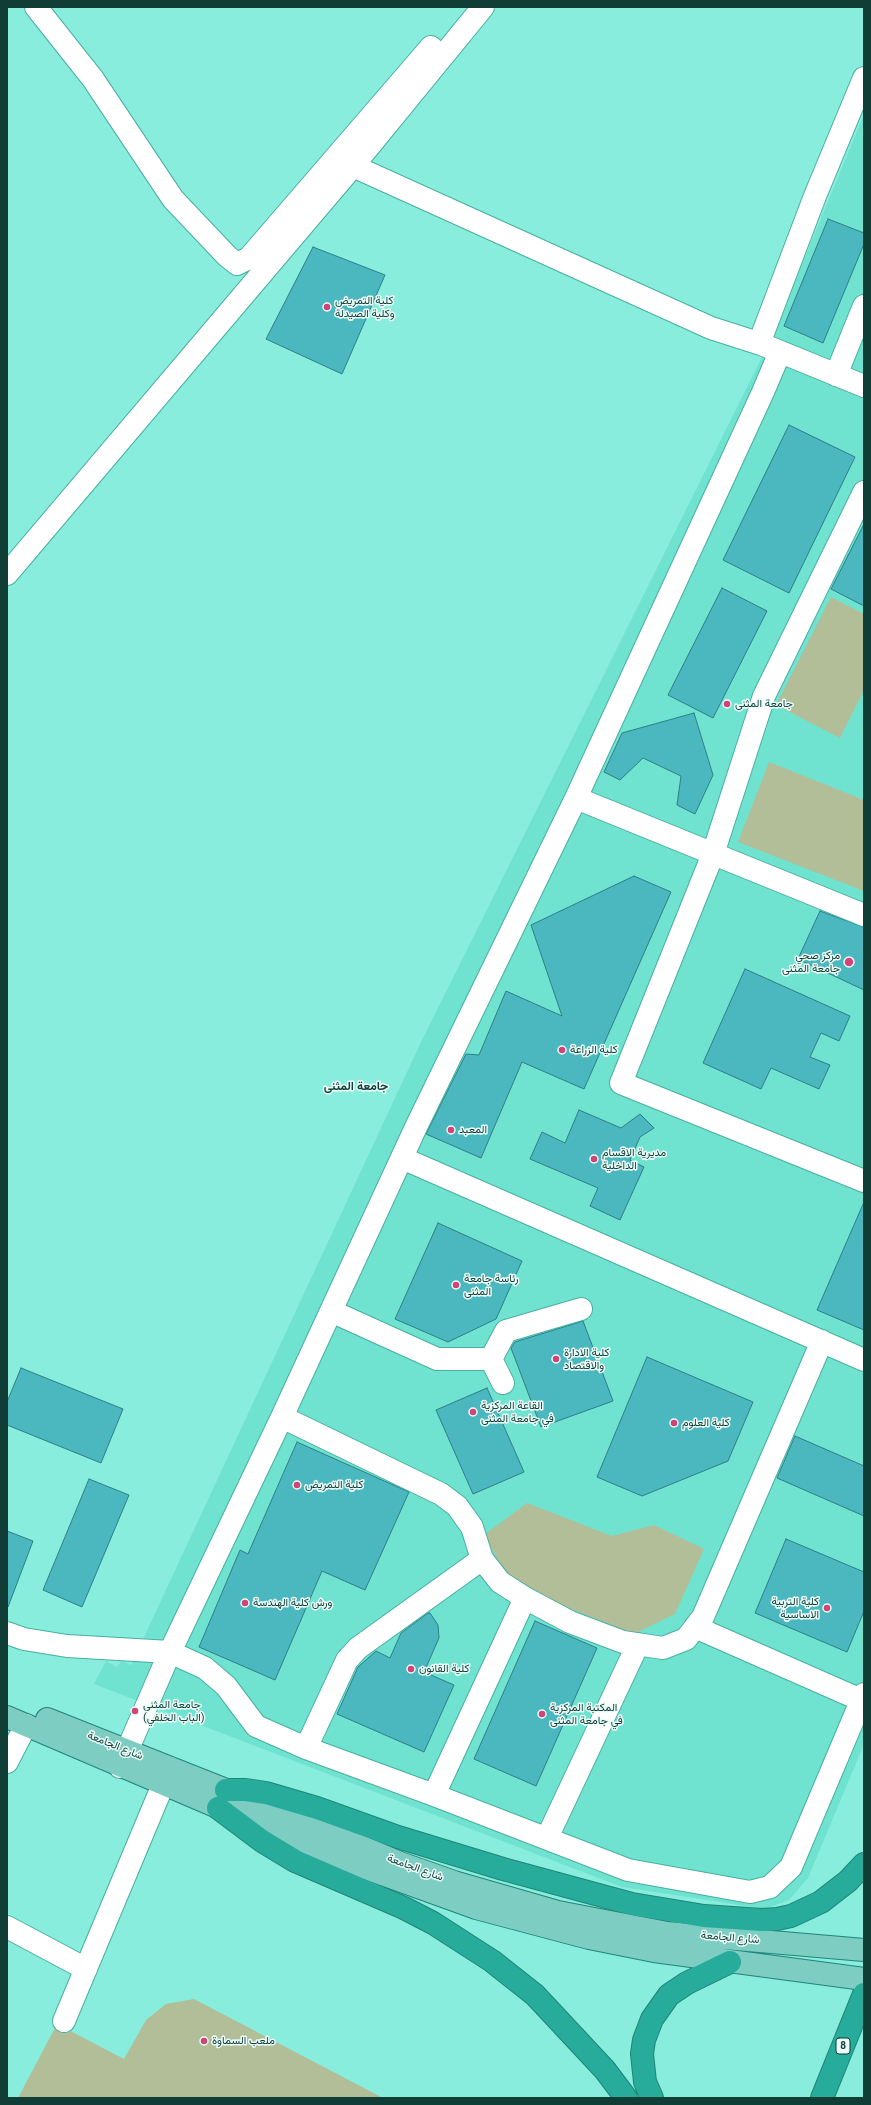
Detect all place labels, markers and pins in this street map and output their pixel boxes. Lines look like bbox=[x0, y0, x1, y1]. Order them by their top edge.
place label: كلية التمريض وكلية الصيدلة bbox=[335, 294, 395, 320]
marker: كلية التمريض وكلية الصيدلة bbox=[322, 302, 332, 312]
place label: جامعة المثنى bbox=[735, 697, 793, 711]
marker: جامعة المثنى bbox=[722, 699, 732, 709]
place label: مركز صحي جامعة المثنى bbox=[782, 949, 840, 975]
marker: مركز صحي جامعة المثنى bbox=[843, 956, 855, 968]
place label: كلية الزراعة bbox=[570, 1043, 618, 1057]
marker: كلية الزراعة bbox=[557, 1045, 567, 1055]
place label: المعبد bbox=[459, 1123, 487, 1137]
marker: المعبد bbox=[446, 1125, 456, 1135]
place label: مديرية الاقسام الداخلية bbox=[602, 1146, 666, 1172]
marker: مديرية الاقسام الداخلية bbox=[589, 1154, 599, 1164]
place label: رئاسة جامعة المثنى bbox=[464, 1272, 518, 1298]
marker: رئاسة جامعة المثنى bbox=[451, 1280, 461, 1290]
place label: كلية الادارة والاقتصاد bbox=[564, 1346, 609, 1372]
marker: كلية الادارة والاقتصاد bbox=[551, 1354, 561, 1364]
place label: القاعة المركزية في جامعة المثنى bbox=[481, 1399, 554, 1425]
marker: القاعة المركزية في جامعة المثنى bbox=[468, 1407, 478, 1417]
place label: كلية العلوم bbox=[682, 1416, 730, 1430]
marker: كلية العلوم bbox=[669, 1418, 679, 1428]
place label: كلية التمريض bbox=[305, 1478, 363, 1492]
marker: كلية التمريض bbox=[292, 1480, 302, 1490]
place label: كلية التربية الاساسية bbox=[772, 1595, 819, 1621]
place label: ورش كلية الهندسة bbox=[253, 1596, 332, 1610]
marker: ورش كلية الهندسة bbox=[240, 1598, 250, 1608]
marker: كلية التربية الاساسية bbox=[822, 1603, 832, 1613]
place label: كلية القانون bbox=[419, 1662, 469, 1676]
marker: كلية القانون bbox=[406, 1664, 416, 1674]
place label: جامعة المثنى (الباب الخلفي) bbox=[143, 1698, 205, 1724]
place label: المكتبة المركزية في جامعة المثنى bbox=[550, 1701, 623, 1727]
marker: جامعة المثنى (الباب الخلفي) bbox=[130, 1706, 140, 1716]
marker: المكتبة المركزية في جامعة المثنى bbox=[537, 1709, 547, 1719]
place label: ملعب السماوة bbox=[212, 2034, 275, 2048]
marker: ملعب السماوة bbox=[199, 2036, 209, 2046]

